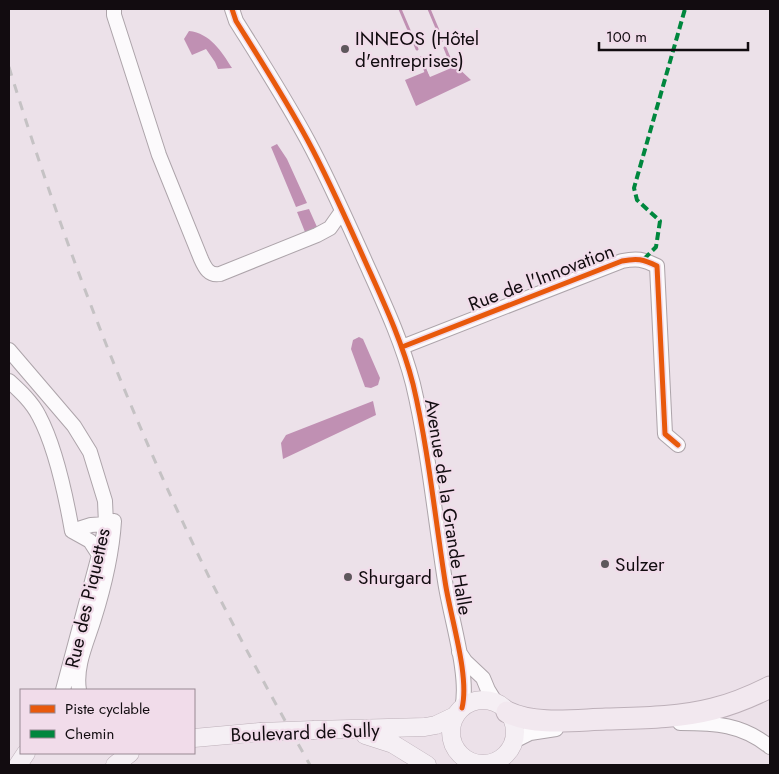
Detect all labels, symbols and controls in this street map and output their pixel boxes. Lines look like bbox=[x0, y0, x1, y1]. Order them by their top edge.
scale bar bbox=[599, 20, 748, 52]
place label: INNEOS (Hôtel d'entreprises) bbox=[355, 25, 479, 74]
text: 100 m bbox=[606, 26, 647, 48]
marker: INNEOS (Hôtel d'entreprises) bbox=[339, 43, 351, 55]
street label: Rue de l'Innovation bbox=[464, 237, 618, 318]
street label: Avenue de la Grande Halle bbox=[418, 397, 479, 617]
street label: Rue des Piquettes bbox=[58, 525, 117, 671]
place label: Sulzer bbox=[615, 551, 665, 578]
marker: Sulzer bbox=[599, 558, 611, 570]
place label: Shurgard bbox=[358, 564, 432, 591]
marker: Shurgard bbox=[342, 571, 354, 583]
legend bbox=[20, 689, 195, 754]
text: Piste cyclable bbox=[65, 698, 150, 720]
street label: Boulevard de Sully bbox=[230, 716, 381, 749]
text: Chemin bbox=[65, 723, 114, 745]

